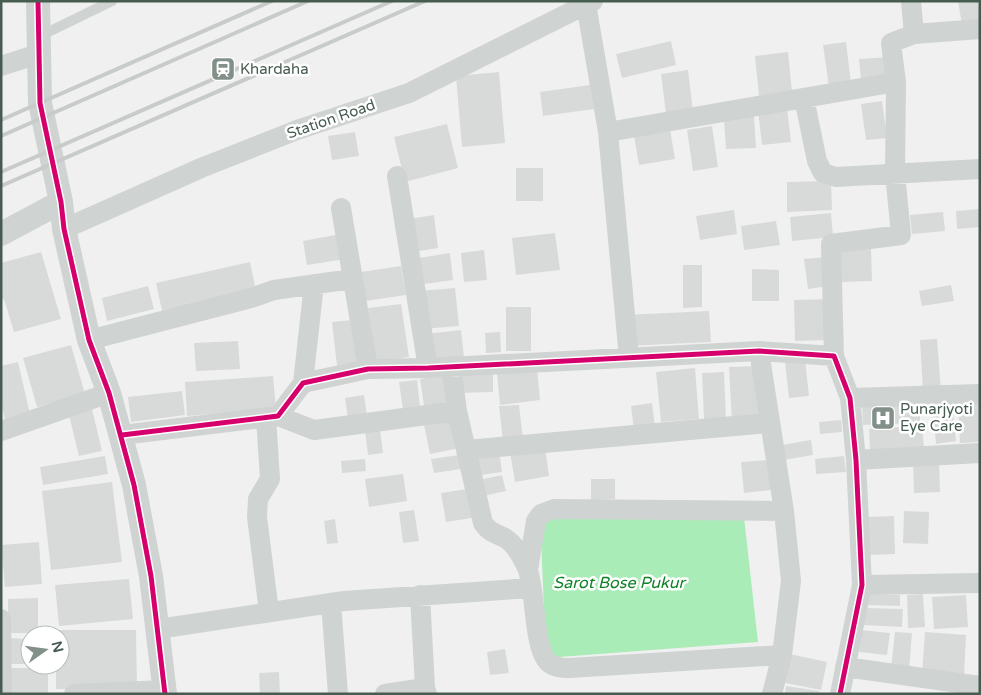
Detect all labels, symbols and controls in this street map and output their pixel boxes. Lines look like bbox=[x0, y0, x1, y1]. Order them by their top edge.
station icon: Khardaha bbox=[210, 56, 236, 82]
place label: Khardaha bbox=[240, 60, 309, 78]
street label: Station Road bbox=[284, 95, 378, 143]
place label: Punarjyoti Eye Care bbox=[900, 400, 973, 435]
hospital icon: Punarjyoti Eye Care bbox=[870, 405, 896, 431]
water label: Sarot Bose Pukur bbox=[553, 573, 687, 593]
north arrow bbox=[20, 625, 70, 675]
text: N bbox=[48, 639, 67, 654]

